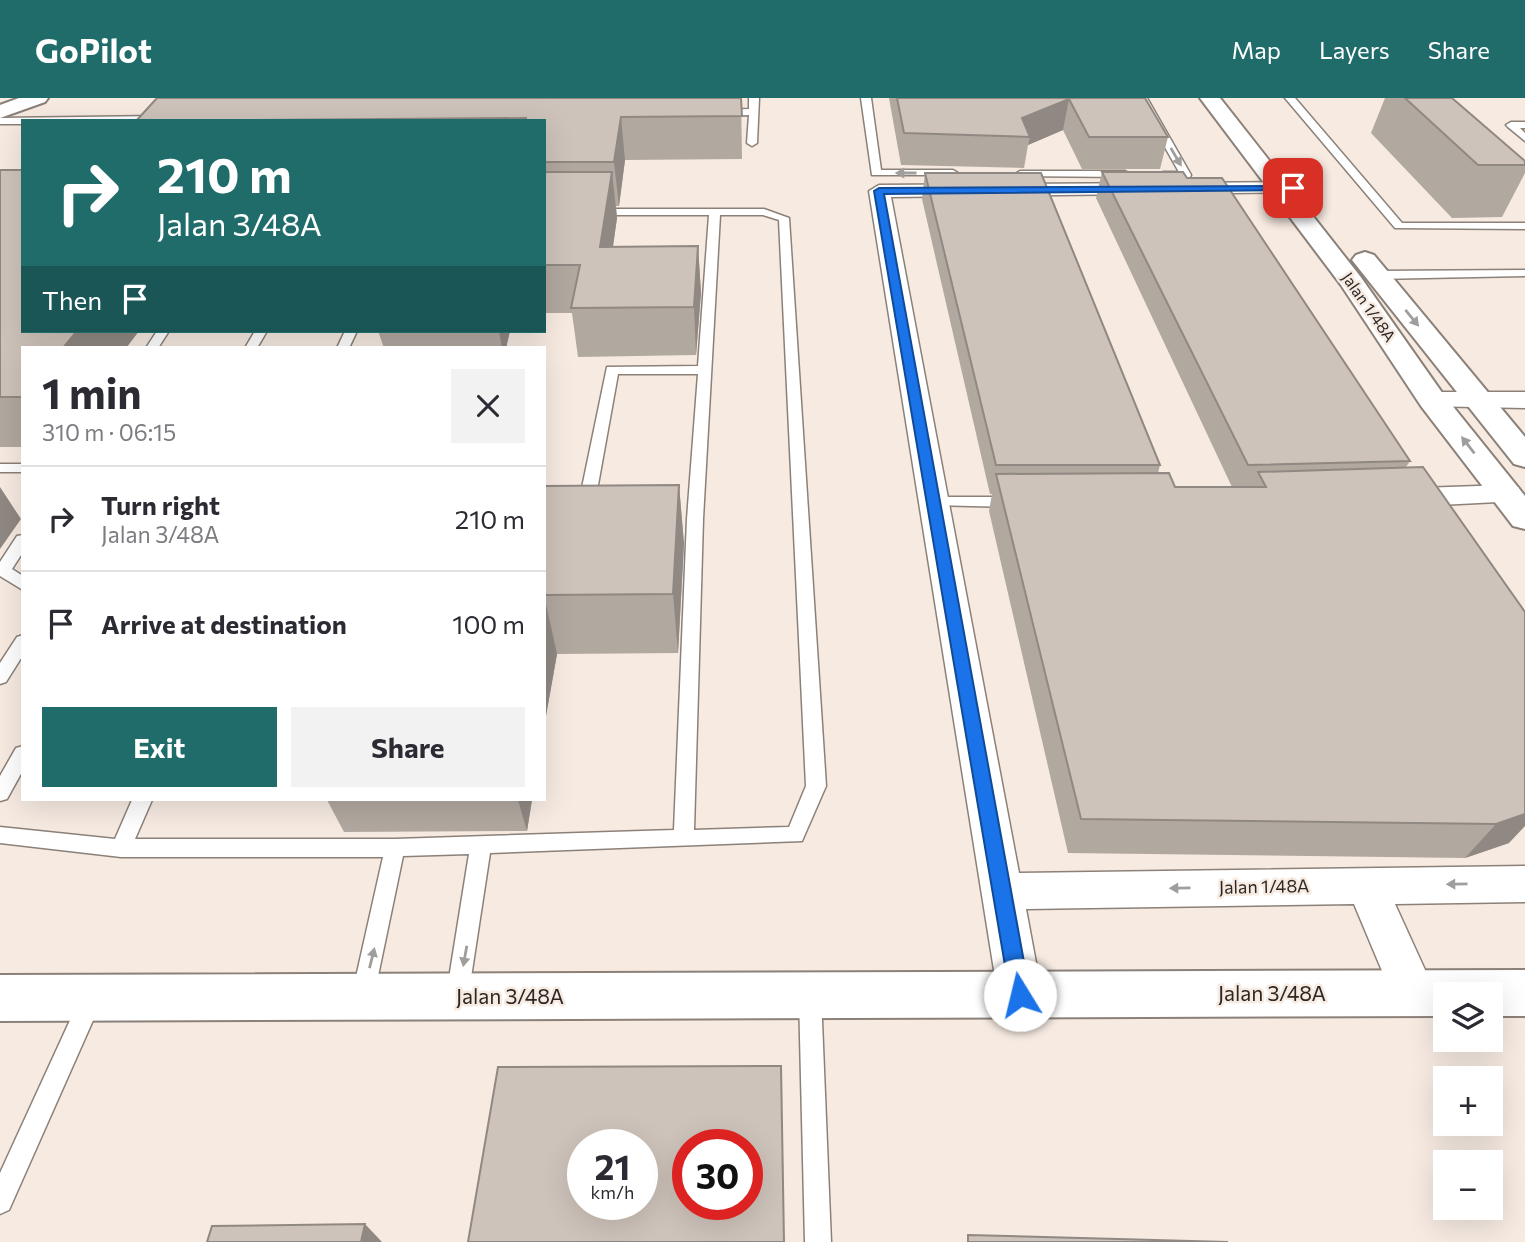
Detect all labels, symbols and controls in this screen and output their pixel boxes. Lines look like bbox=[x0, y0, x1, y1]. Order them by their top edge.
text: GoPilot bbox=[35, 29, 152, 70]
text: Map bbox=[1232, 35, 1281, 64]
text: Layers bbox=[1319, 35, 1390, 64]
text: Share bbox=[1428, 35, 1490, 64]
text: 210 m bbox=[157, 143, 292, 203]
icon: right bbox=[42, 147, 133, 238]
one-way arrow bbox=[1170, 147, 1182, 166]
pin bbox=[1263, 158, 1323, 218]
one-way arrow bbox=[895, 167, 917, 179]
icon: arrive bbox=[1274, 169, 1312, 207]
text: Jalan 3/48A bbox=[157, 203, 322, 243]
street label: Jalan 1/48A bbox=[1339, 268, 1400, 345]
icon: arrive bbox=[116, 280, 154, 318]
text: Then bbox=[42, 284, 102, 315]
one-way arrow bbox=[1404, 308, 1419, 326]
text: 1 min bbox=[42, 366, 142, 418]
button: close bbox=[451, 369, 525, 443]
text: 310 m · 06:15 bbox=[42, 418, 176, 446]
one-way arrow bbox=[1462, 436, 1476, 454]
text: Turn right bbox=[101, 489, 220, 520]
icon: right bbox=[42, 500, 80, 538]
text: 210 m bbox=[455, 503, 525, 534]
text: Jalan 3/48A bbox=[101, 520, 219, 548]
icon: arrive bbox=[42, 605, 80, 643]
text: Arrive at destination bbox=[101, 608, 347, 639]
text: 100 m bbox=[452, 608, 525, 639]
button: Exit bbox=[42, 707, 277, 787]
button: Share bbox=[291, 707, 525, 787]
street label: Jalan 1/48A bbox=[1219, 874, 1309, 898]
one-way arrow bbox=[1446, 879, 1468, 890]
one-way arrow bbox=[1169, 882, 1191, 894]
one-way arrow bbox=[459, 945, 470, 967]
one-way arrow bbox=[367, 947, 378, 969]
position arrow bbox=[983, 958, 1057, 1032]
street label: Jalan 3/48A bbox=[1218, 980, 1326, 1005]
map controls bbox=[1433, 982, 1503, 1220]
button: layers bbox=[1433, 982, 1503, 1052]
street label: Jalan 3/48A bbox=[456, 983, 564, 1008]
button: + bbox=[1433, 1066, 1503, 1136]
speed limit sign: 30 bbox=[672, 1129, 763, 1220]
text: 21 bbox=[595, 1144, 630, 1187]
button: − bbox=[1433, 1150, 1503, 1220]
text: km/h bbox=[591, 1181, 634, 1203]

